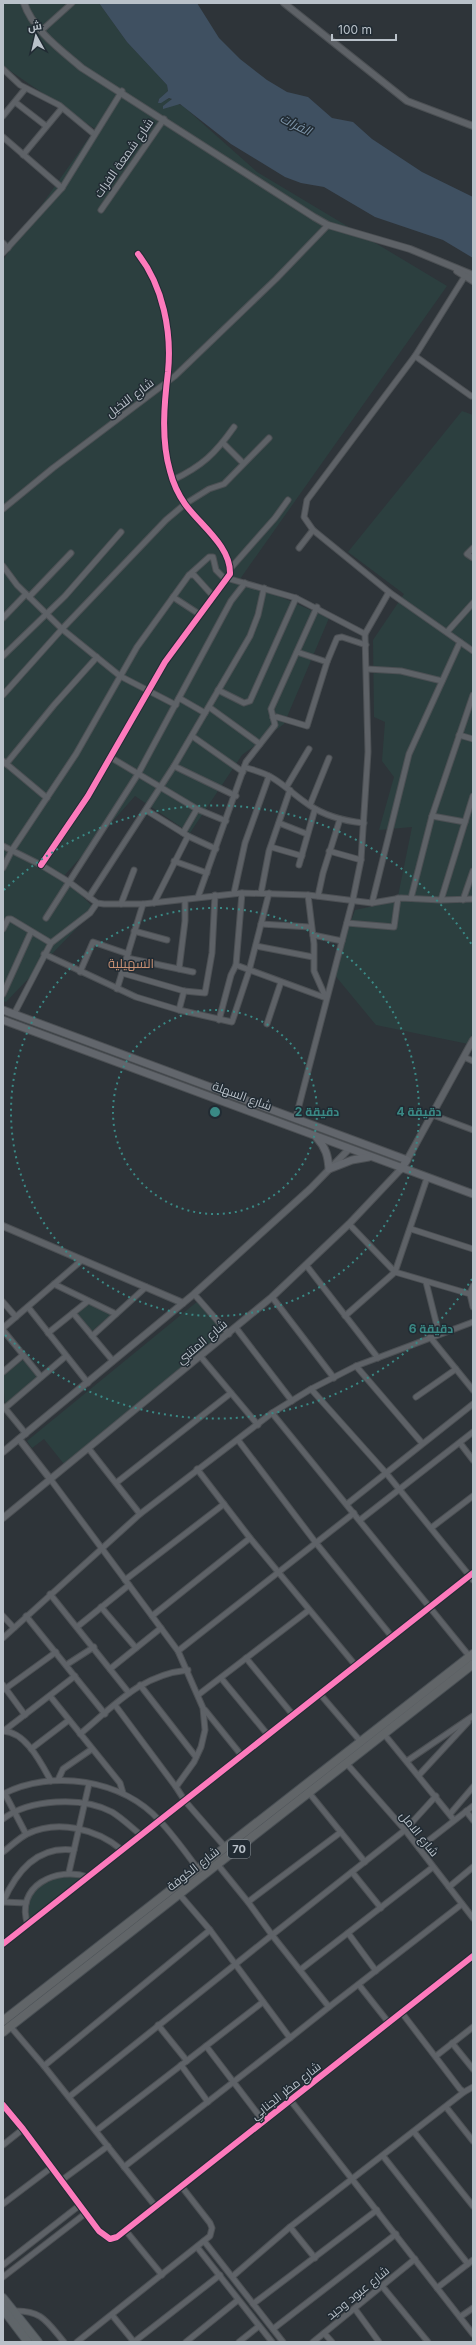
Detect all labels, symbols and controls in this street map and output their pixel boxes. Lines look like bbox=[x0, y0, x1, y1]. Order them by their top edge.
north arrow bbox=[16, 16, 56, 56]
scale bar bbox=[332, 16, 396, 42]
text: ش bbox=[27, 18, 43, 34]
text: 100 m bbox=[338, 22, 372, 37]
water label: الفرات bbox=[278, 109, 316, 139]
street label: شارع شمعة الفرات bbox=[91, 115, 157, 201]
street label: شارع النخيل bbox=[103, 375, 157, 421]
district label: السهيلية bbox=[108, 955, 154, 971]
street label: شارع السهلة bbox=[210, 1078, 274, 1114]
text: 2 دقيقة bbox=[295, 1104, 339, 1119]
text: 4 دقيقة bbox=[397, 1104, 441, 1119]
centre of rings bbox=[208, 1105, 222, 1119]
street label: شارع المتنبي bbox=[173, 1316, 232, 1369]
text: 6 دقيقة bbox=[409, 1321, 453, 1336]
street label: شارع الامل bbox=[396, 1808, 442, 1860]
road number: 70 bbox=[228, 1840, 250, 1858]
street label: شارع الكوفة bbox=[164, 1844, 222, 1894]
street label: شارع مظر الجنابي bbox=[248, 2059, 326, 2125]
street label: شارع عبود وحيد bbox=[323, 2263, 393, 2323]

